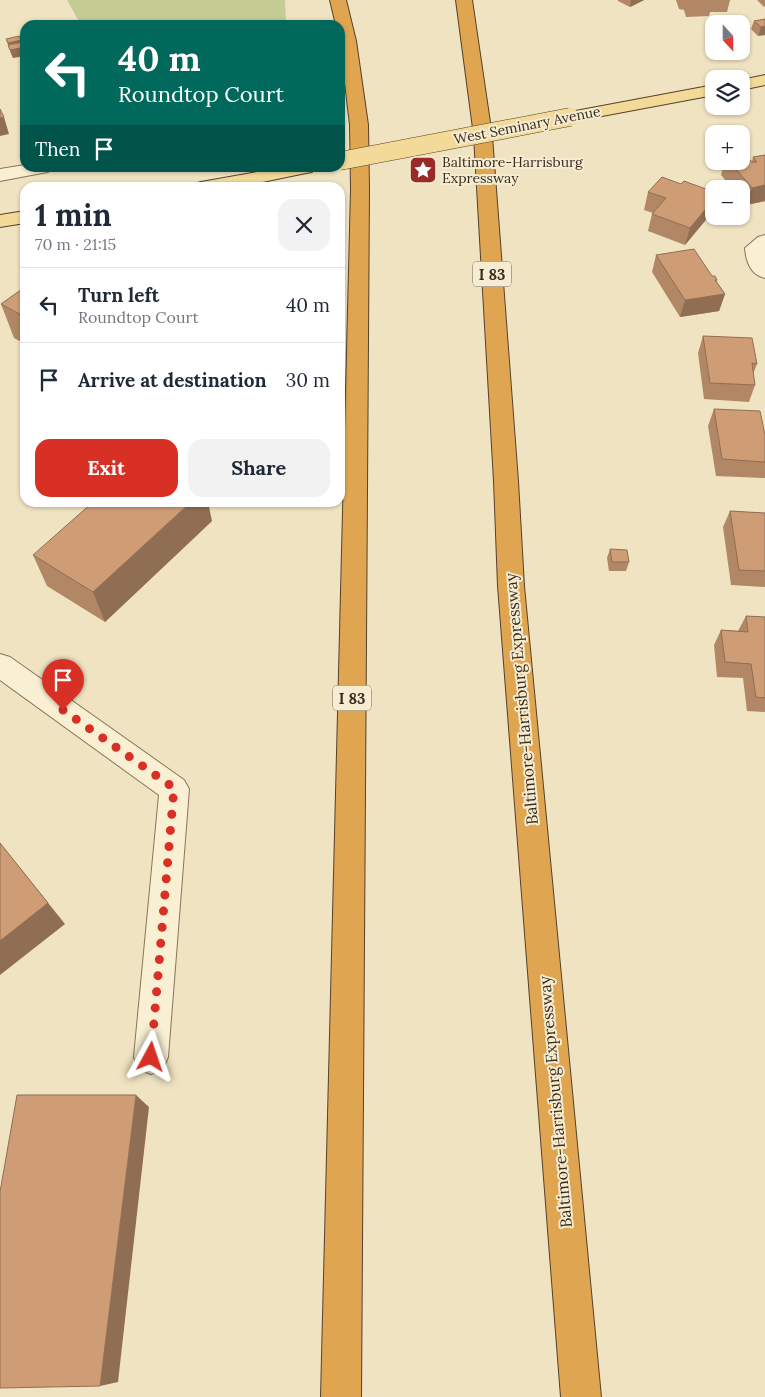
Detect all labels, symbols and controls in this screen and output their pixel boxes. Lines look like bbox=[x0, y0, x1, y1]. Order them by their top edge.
north arrow bbox=[705, 15, 750, 60]
map controls bbox=[705, 15, 750, 225]
text: 40 m bbox=[118, 36, 201, 81]
icon: left bbox=[35, 40, 100, 105]
button: layers bbox=[705, 70, 750, 115]
text: Roundtop Court bbox=[118, 80, 284, 108]
street label: West Seminary Avenue bbox=[452, 102, 602, 148]
button: + bbox=[705, 125, 750, 170]
icon: arrive bbox=[90, 135, 118, 163]
text: Then bbox=[35, 137, 80, 161]
place label: Baltimore-Harrisburg Expressway bbox=[442, 153, 583, 187]
place icon: Baltimore-Harrisburg Expressway bbox=[408, 155, 438, 185]
button: − bbox=[705, 180, 750, 225]
text: 1 min bbox=[35, 196, 112, 234]
button: close bbox=[278, 199, 330, 251]
text: 70 m · 21:15 bbox=[35, 234, 116, 254]
road number: I 83 bbox=[473, 262, 511, 286]
text: Turn left bbox=[78, 283, 159, 307]
icon: left bbox=[35, 291, 63, 319]
text: 40 m bbox=[286, 293, 330, 317]
text: Roundtop Court bbox=[78, 307, 199, 327]
icon: arrive bbox=[35, 366, 63, 394]
text: Arrive at destination bbox=[78, 368, 267, 392]
text: 30 m bbox=[286, 368, 330, 392]
button: Exit bbox=[35, 439, 178, 497]
button: Share bbox=[188, 439, 330, 497]
street label: Baltimore-Harrisburg Expressway bbox=[500, 572, 542, 826]
pin bbox=[42, 659, 84, 710]
icon: arrive bbox=[49, 666, 77, 694]
road number: I 83 bbox=[333, 686, 371, 710]
street label: Baltimore-Harrisburg Expressway bbox=[534, 975, 576, 1229]
position arrow bbox=[124, 1030, 176, 1082]

